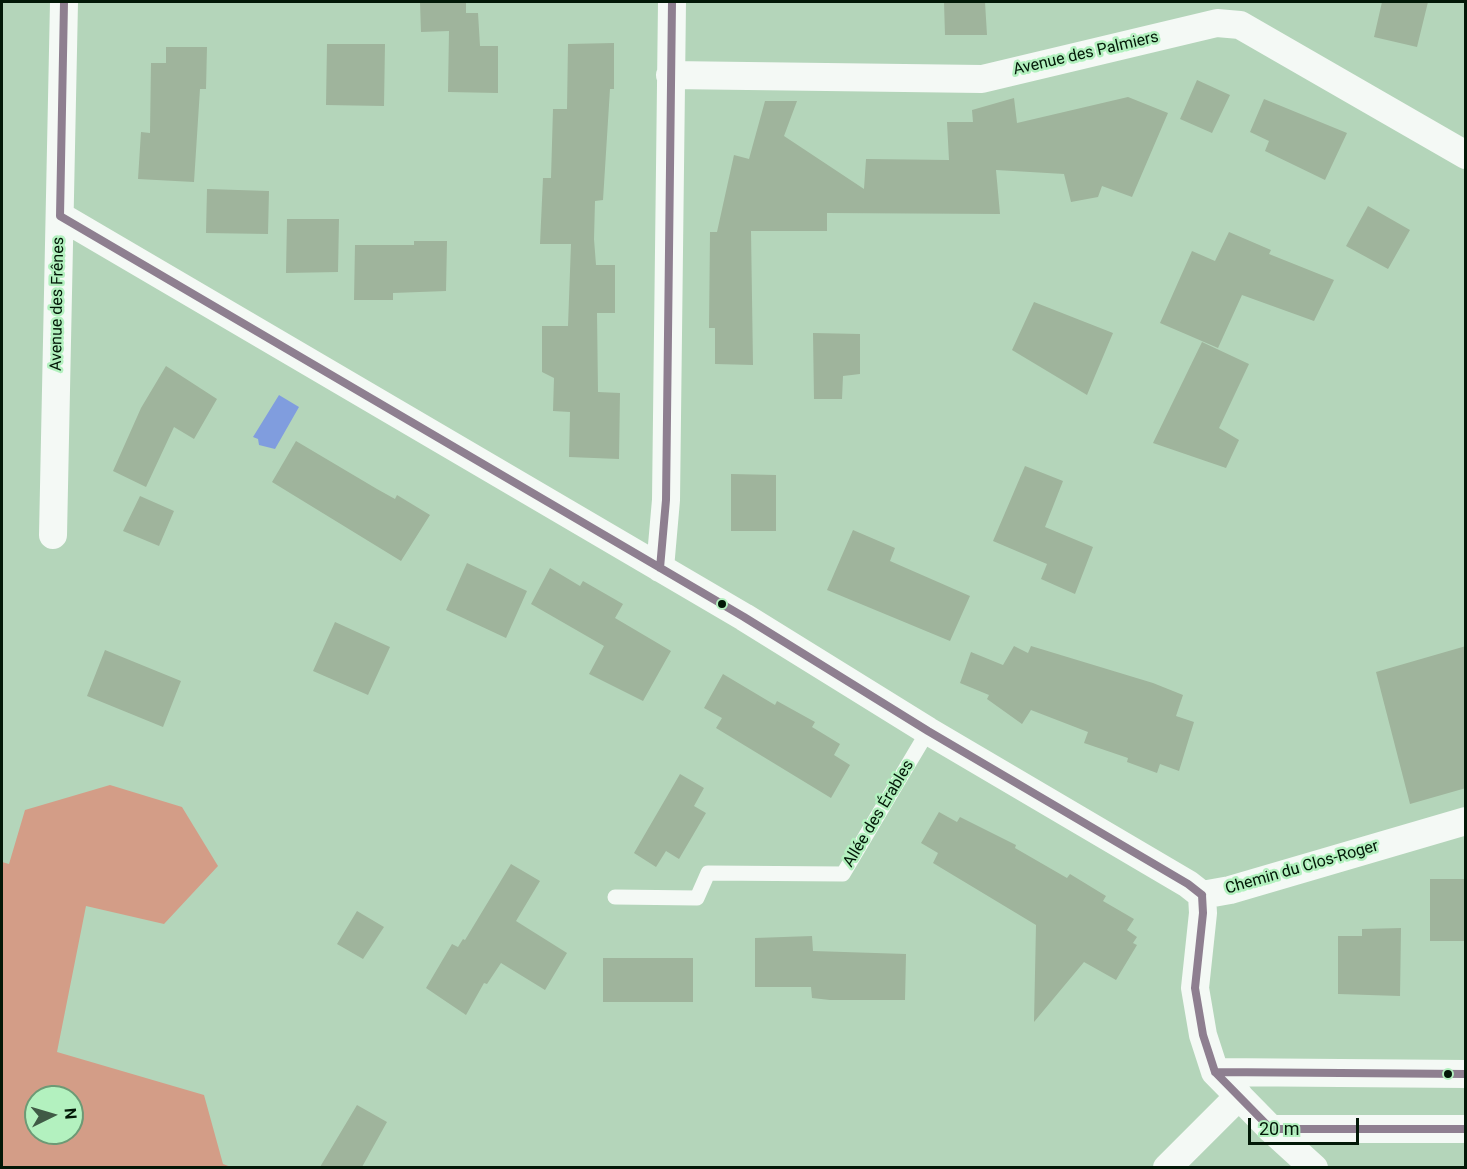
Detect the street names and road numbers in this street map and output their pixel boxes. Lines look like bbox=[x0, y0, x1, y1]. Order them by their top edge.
street label: Avenue des Palmiers bbox=[1011, 28, 1161, 80]
street label: Avenue des Frênes bbox=[47, 237, 69, 371]
street label: Allée des Érables bbox=[840, 757, 918, 871]
street label: Chemin du Clos-Roger bbox=[1223, 837, 1381, 899]

